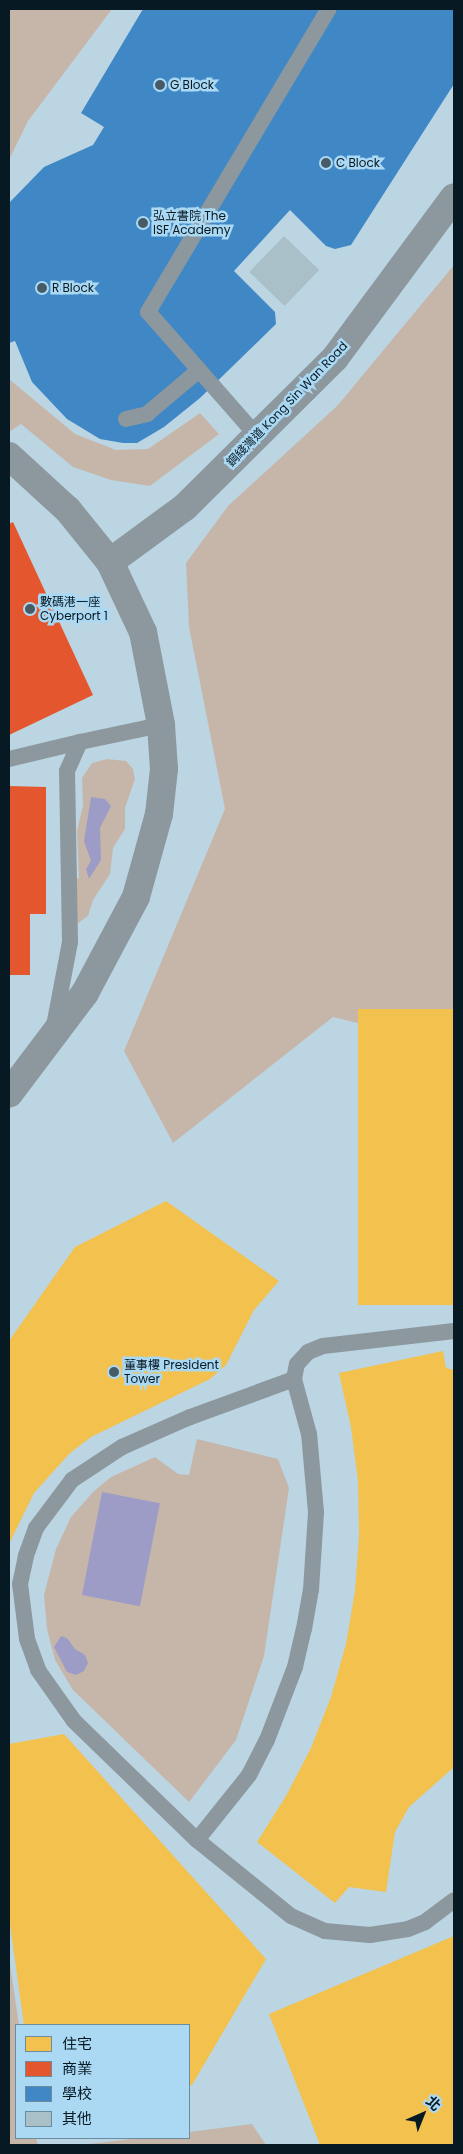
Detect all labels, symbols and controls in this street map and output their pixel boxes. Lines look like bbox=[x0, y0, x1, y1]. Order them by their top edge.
place label: G Block bbox=[170, 78, 214, 92]
marker: G Block bbox=[154, 79, 166, 91]
place label: C Block bbox=[336, 156, 380, 170]
marker: C Block bbox=[320, 157, 332, 169]
place label: 弘立書院 The ISF Academy bbox=[153, 209, 230, 237]
marker: 弘立書院 The ISF Academy bbox=[137, 217, 149, 229]
place label: R Block bbox=[52, 281, 94, 295]
marker: R Block bbox=[36, 282, 48, 294]
street label: 鋼綫灣道 Kong Sin Wan Road bbox=[224, 339, 350, 469]
place label: 數碼港一座 Cyberport 1 bbox=[40, 595, 108, 623]
marker: 數碼港一座 Cyberport 1 bbox=[24, 603, 36, 615]
place label: 董事樓 President Tower bbox=[124, 1358, 219, 1386]
marker: 董事樓 President Tower bbox=[108, 1366, 120, 1378]
legend bbox=[15, 2024, 190, 2139]
text: 住宅 bbox=[62, 2033, 92, 2054]
text: 商業 bbox=[62, 2058, 92, 2079]
text: 學校 bbox=[62, 2083, 92, 2104]
north arrow bbox=[398, 2089, 448, 2139]
text: 北 bbox=[421, 2091, 445, 2115]
text: 其他 bbox=[62, 2108, 92, 2129]

